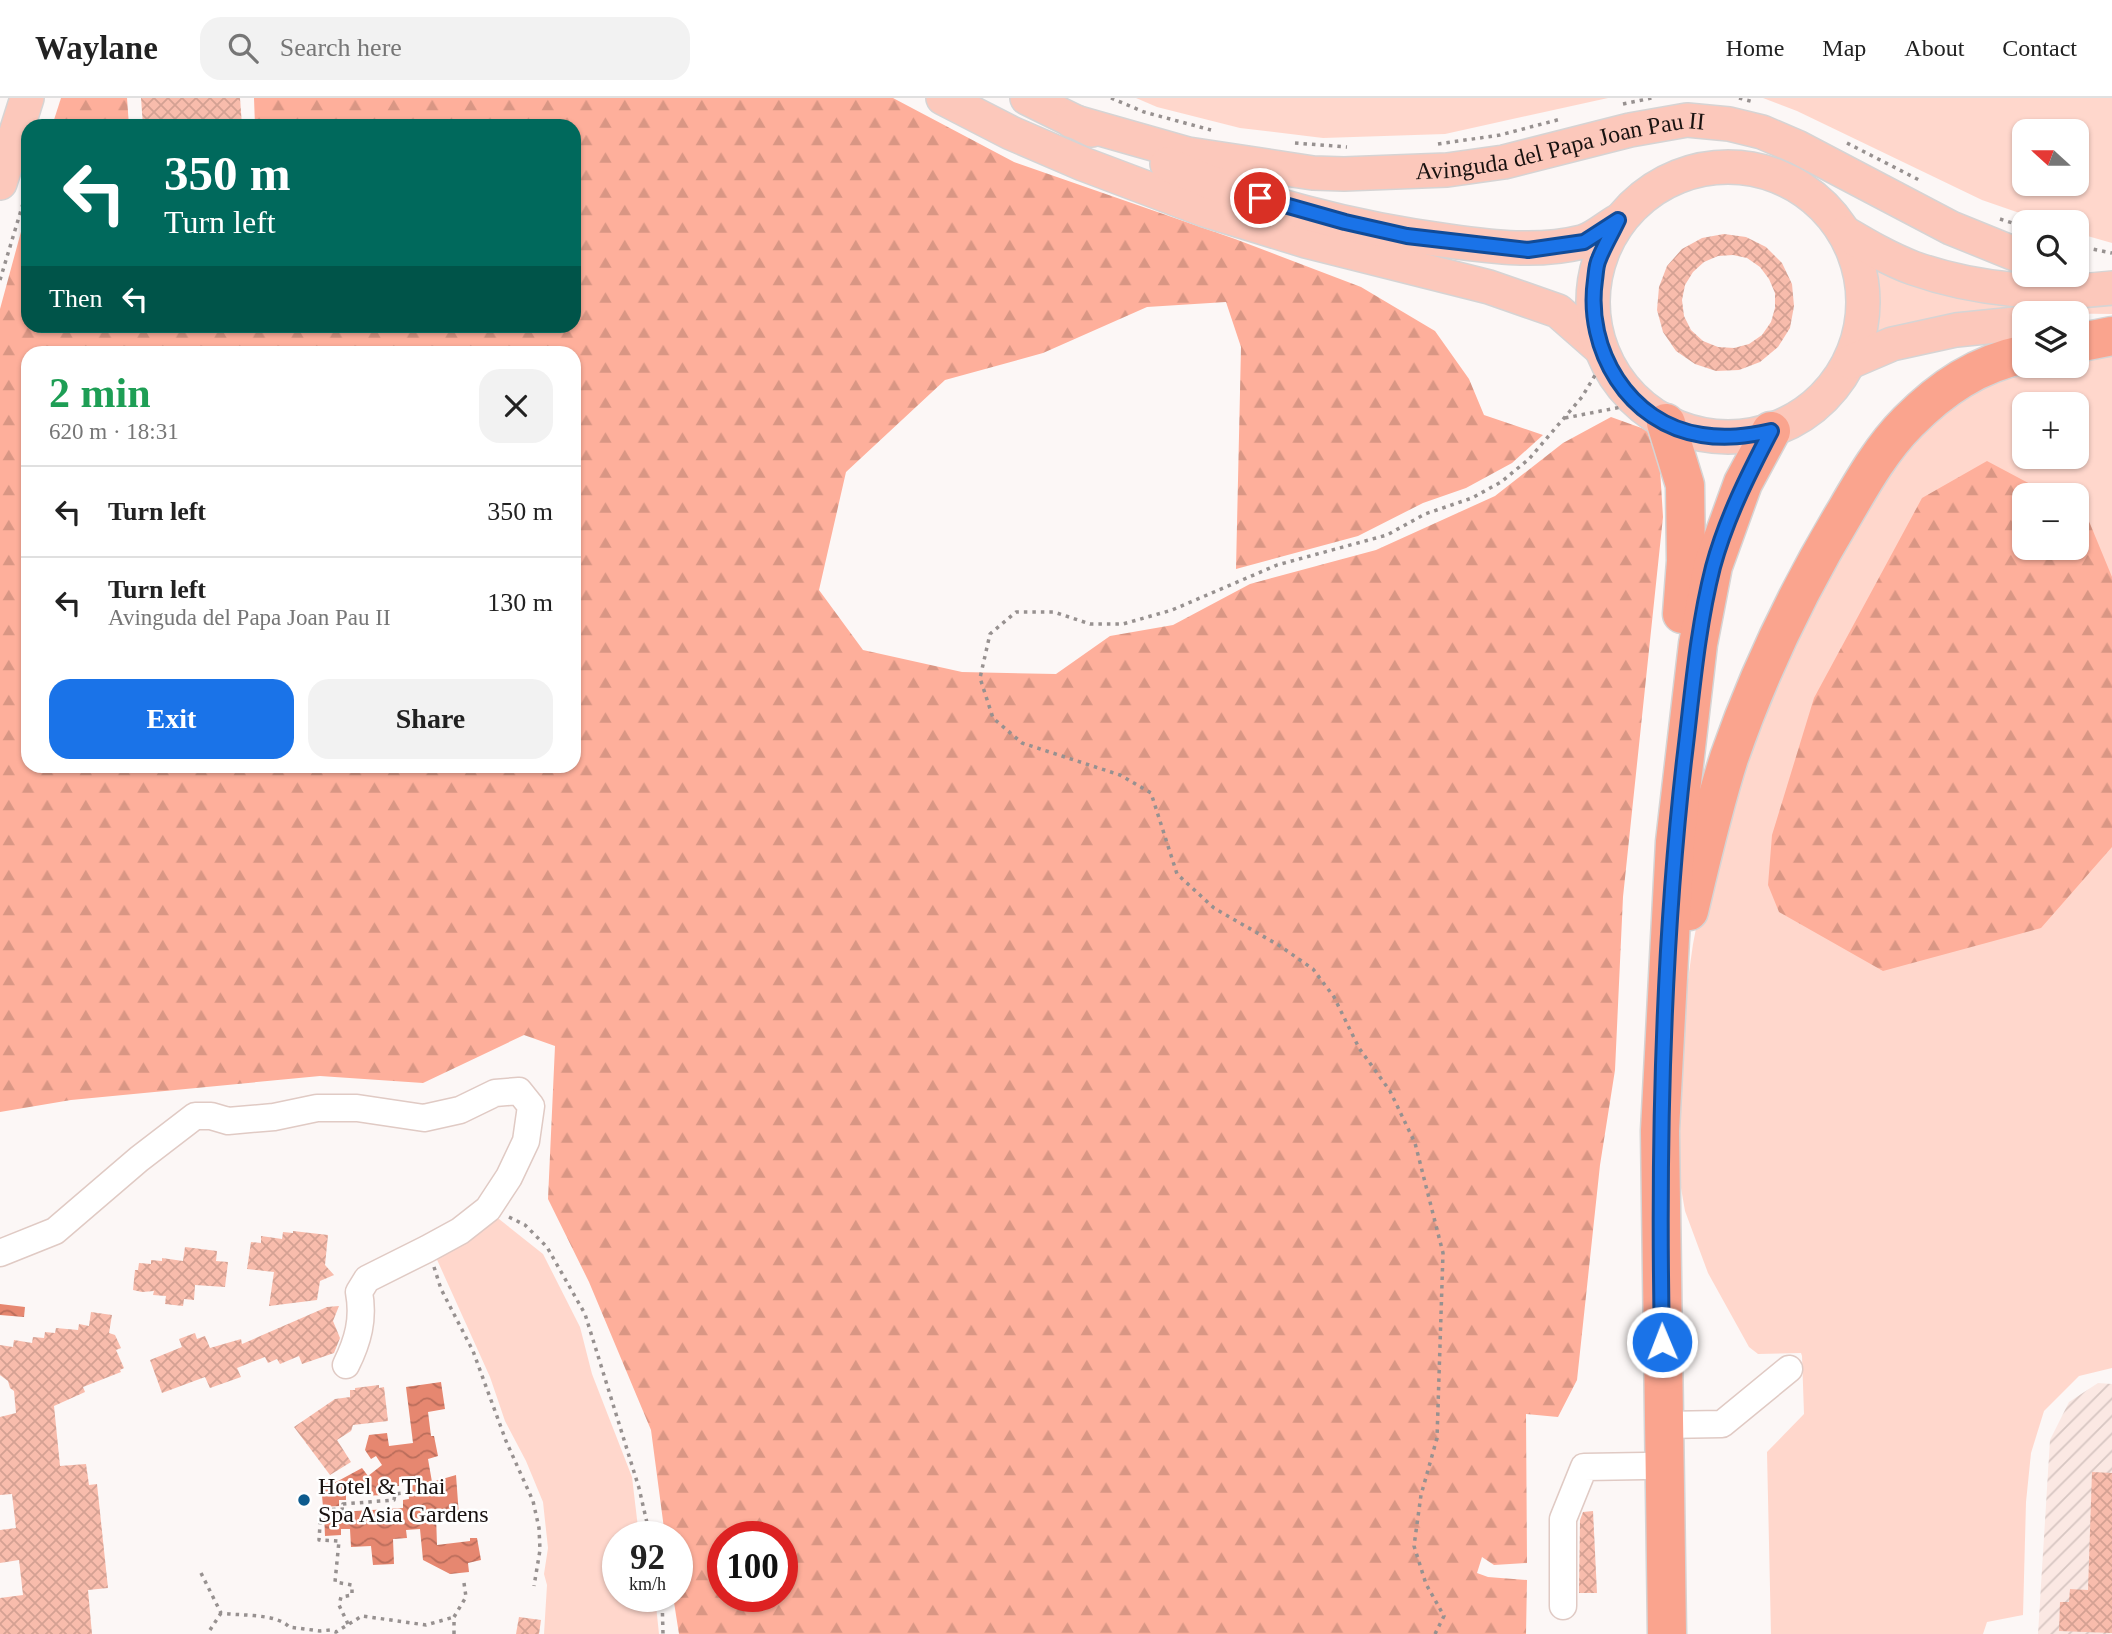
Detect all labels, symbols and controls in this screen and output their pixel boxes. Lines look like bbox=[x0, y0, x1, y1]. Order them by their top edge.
search box bbox=[200, 17, 690, 80]
icon: search bbox=[224, 29, 262, 67]
text: Waylane bbox=[35, 30, 158, 66]
text: Search here bbox=[280, 33, 402, 62]
text: Home bbox=[1726, 35, 1784, 61]
text: Map bbox=[1822, 35, 1866, 61]
text: About bbox=[1904, 35, 1964, 61]
text: Contact bbox=[2002, 35, 2077, 61]
street label: Avinguda del Papa Joan Pau II bbox=[1415, 107, 1706, 184]
north arrow bbox=[2012, 119, 2090, 196]
map controls bbox=[2012, 119, 2089, 560]
text: 350 m bbox=[164, 146, 291, 201]
icon: left bbox=[49, 147, 140, 238]
pin bbox=[1230, 168, 1290, 228]
icon: arrive bbox=[1241, 179, 1279, 217]
text: Turn left bbox=[164, 204, 276, 240]
button: search bbox=[2012, 210, 2089, 287]
icon: left bbox=[116, 280, 154, 318]
text: Then bbox=[49, 284, 102, 313]
button: layers bbox=[2012, 301, 2089, 378]
button: close bbox=[479, 369, 553, 443]
text: 2 min bbox=[49, 370, 151, 416]
button: + bbox=[2012, 392, 2089, 469]
text: 620 m · 18:31 bbox=[49, 419, 179, 444]
button: − bbox=[2012, 483, 2089, 560]
icon: left bbox=[49, 493, 87, 531]
text: Turn left bbox=[108, 497, 206, 526]
text: 350 m bbox=[487, 497, 553, 526]
text: Turn left bbox=[108, 575, 206, 604]
icon: left bbox=[49, 584, 87, 622]
text: 130 m bbox=[487, 588, 553, 617]
text: Avinguda del Papa Joan Pau II bbox=[108, 605, 391, 630]
button: Exit bbox=[49, 679, 294, 759]
button: Share bbox=[308, 679, 553, 759]
position arrow bbox=[1625, 1305, 1699, 1379]
place label: Hotel & Thai Spa Asia Gardens bbox=[318, 1473, 489, 1527]
marker: Hotel & Thai Spa Asia Gardens bbox=[296, 1492, 312, 1508]
speed limit sign: 100 bbox=[707, 1521, 798, 1612]
text: 92 bbox=[630, 1538, 665, 1577]
text: km/h bbox=[629, 1574, 666, 1594]

